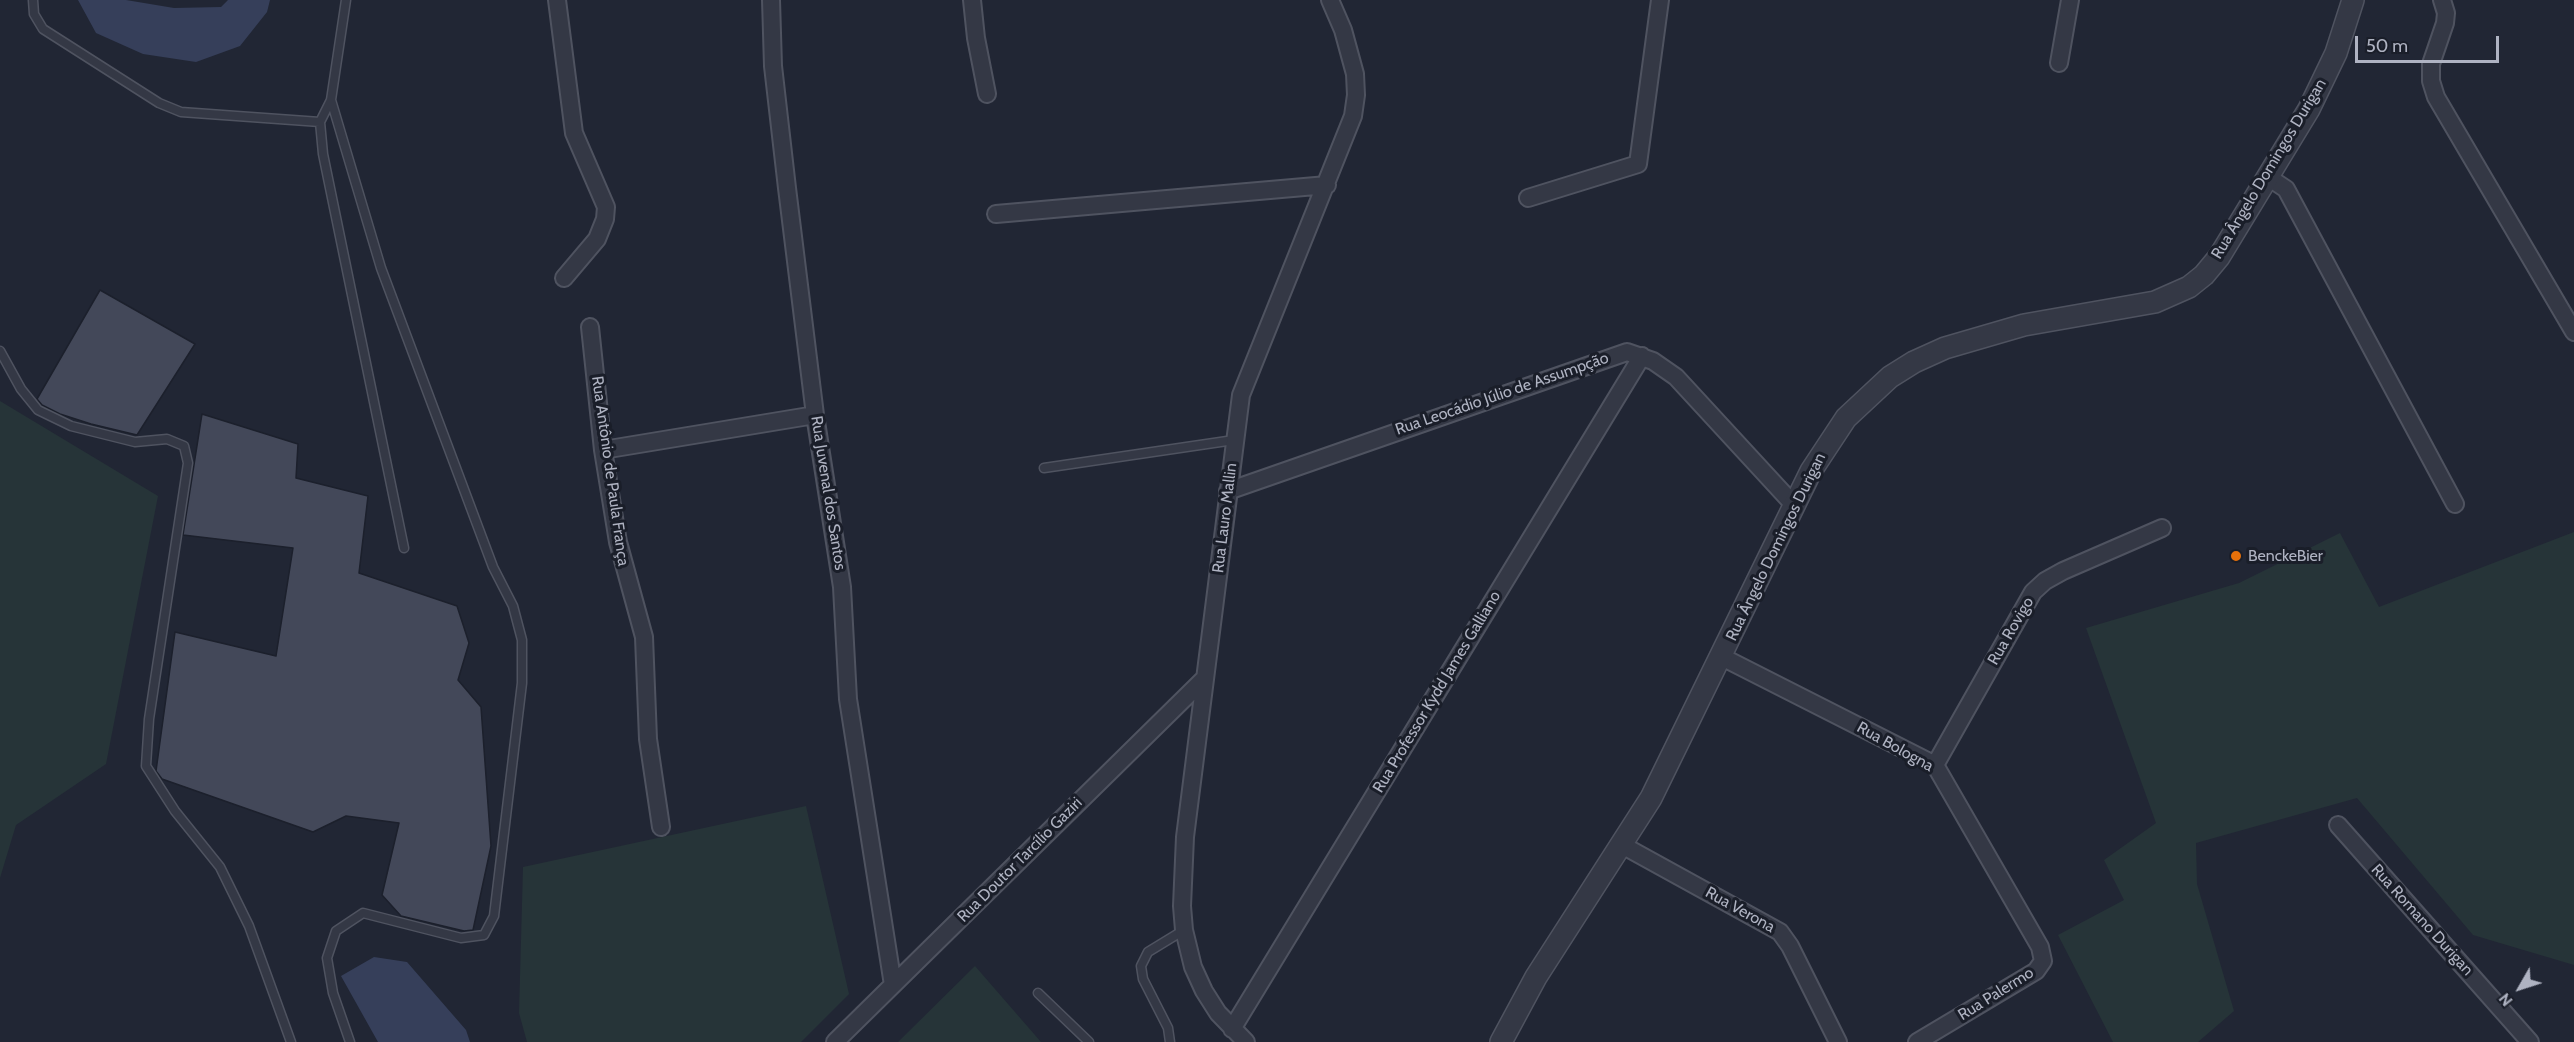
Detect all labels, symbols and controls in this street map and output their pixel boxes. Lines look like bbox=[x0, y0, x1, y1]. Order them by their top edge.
scale bar bbox=[2358, 24, 2502, 62]
text: 50 m bbox=[2366, 35, 2408, 57]
street label: Rua Ângelo Domingos Durigan bbox=[2208, 75, 2330, 263]
street label: Rua Leocádio Júlio de Assumpção bbox=[1393, 348, 1611, 440]
street label: Rua Antônio de Paula França bbox=[587, 375, 633, 567]
street label: Rua Juvenal dos Santos bbox=[806, 415, 850, 571]
street label: Rua Ângelo Domingos Durigan bbox=[1722, 450, 1830, 644]
street label: Rua Lauro Mallin bbox=[1209, 462, 1241, 574]
place label: BenckeBier bbox=[2248, 546, 2323, 566]
marker: BenckeBier bbox=[2229, 549, 2243, 563]
street label: Rua Professor Kydd James Galliano bbox=[1369, 588, 1505, 796]
street label: Rua Rovigo bbox=[1984, 594, 2038, 668]
street label: Rua Bologna bbox=[1853, 718, 1937, 776]
street label: Rua Doutor Tarcílio Gaziri bbox=[954, 794, 1086, 926]
street label: Rua Romano Durigan bbox=[2367, 860, 2477, 980]
street label: Rua Verona bbox=[1702, 883, 1778, 937]
north arrow bbox=[2490, 958, 2550, 1018]
street label: Rua Palermo bbox=[1955, 963, 2037, 1025]
text: N bbox=[2495, 989, 2517, 1010]

